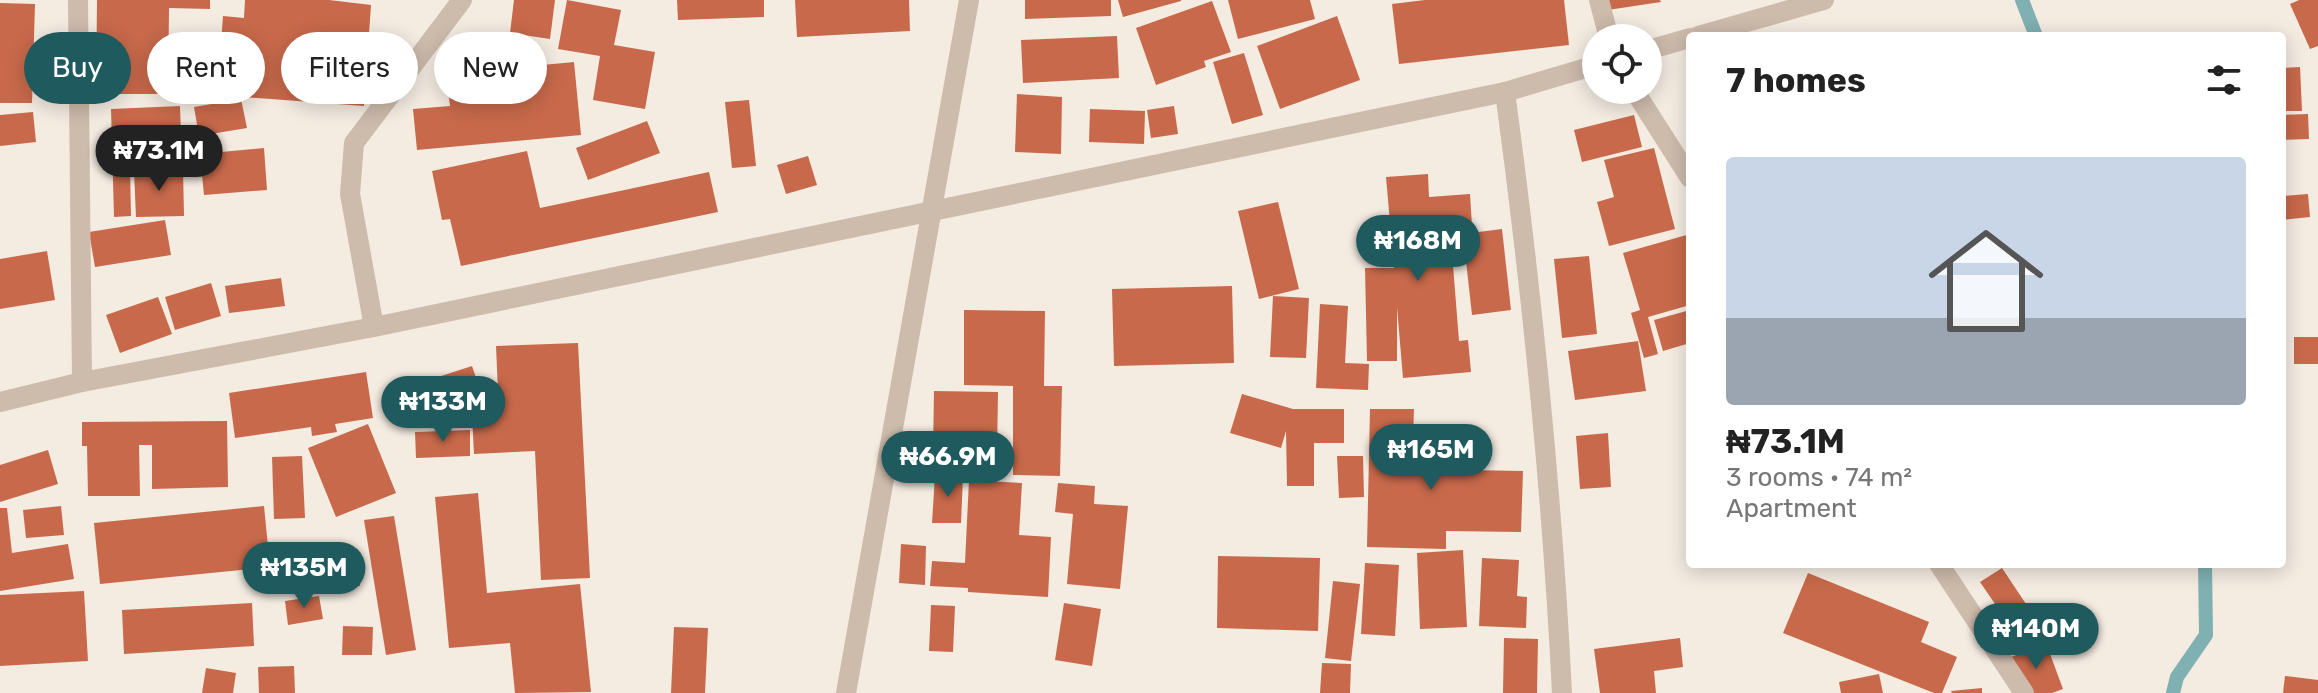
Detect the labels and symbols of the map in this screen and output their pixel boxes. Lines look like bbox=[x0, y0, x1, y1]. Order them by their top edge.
pin: ₦73.1M bbox=[94, 125, 224, 193]
pin: ₦168M bbox=[1362, 215, 1474, 283]
pin: ₦133M bbox=[387, 376, 499, 444]
pin: ₦165M bbox=[1375, 424, 1487, 492]
pin: ₦66.9M bbox=[883, 431, 1013, 499]
pin: ₦135M bbox=[248, 542, 360, 610]
pin: ₦140M bbox=[1980, 603, 2092, 671]

